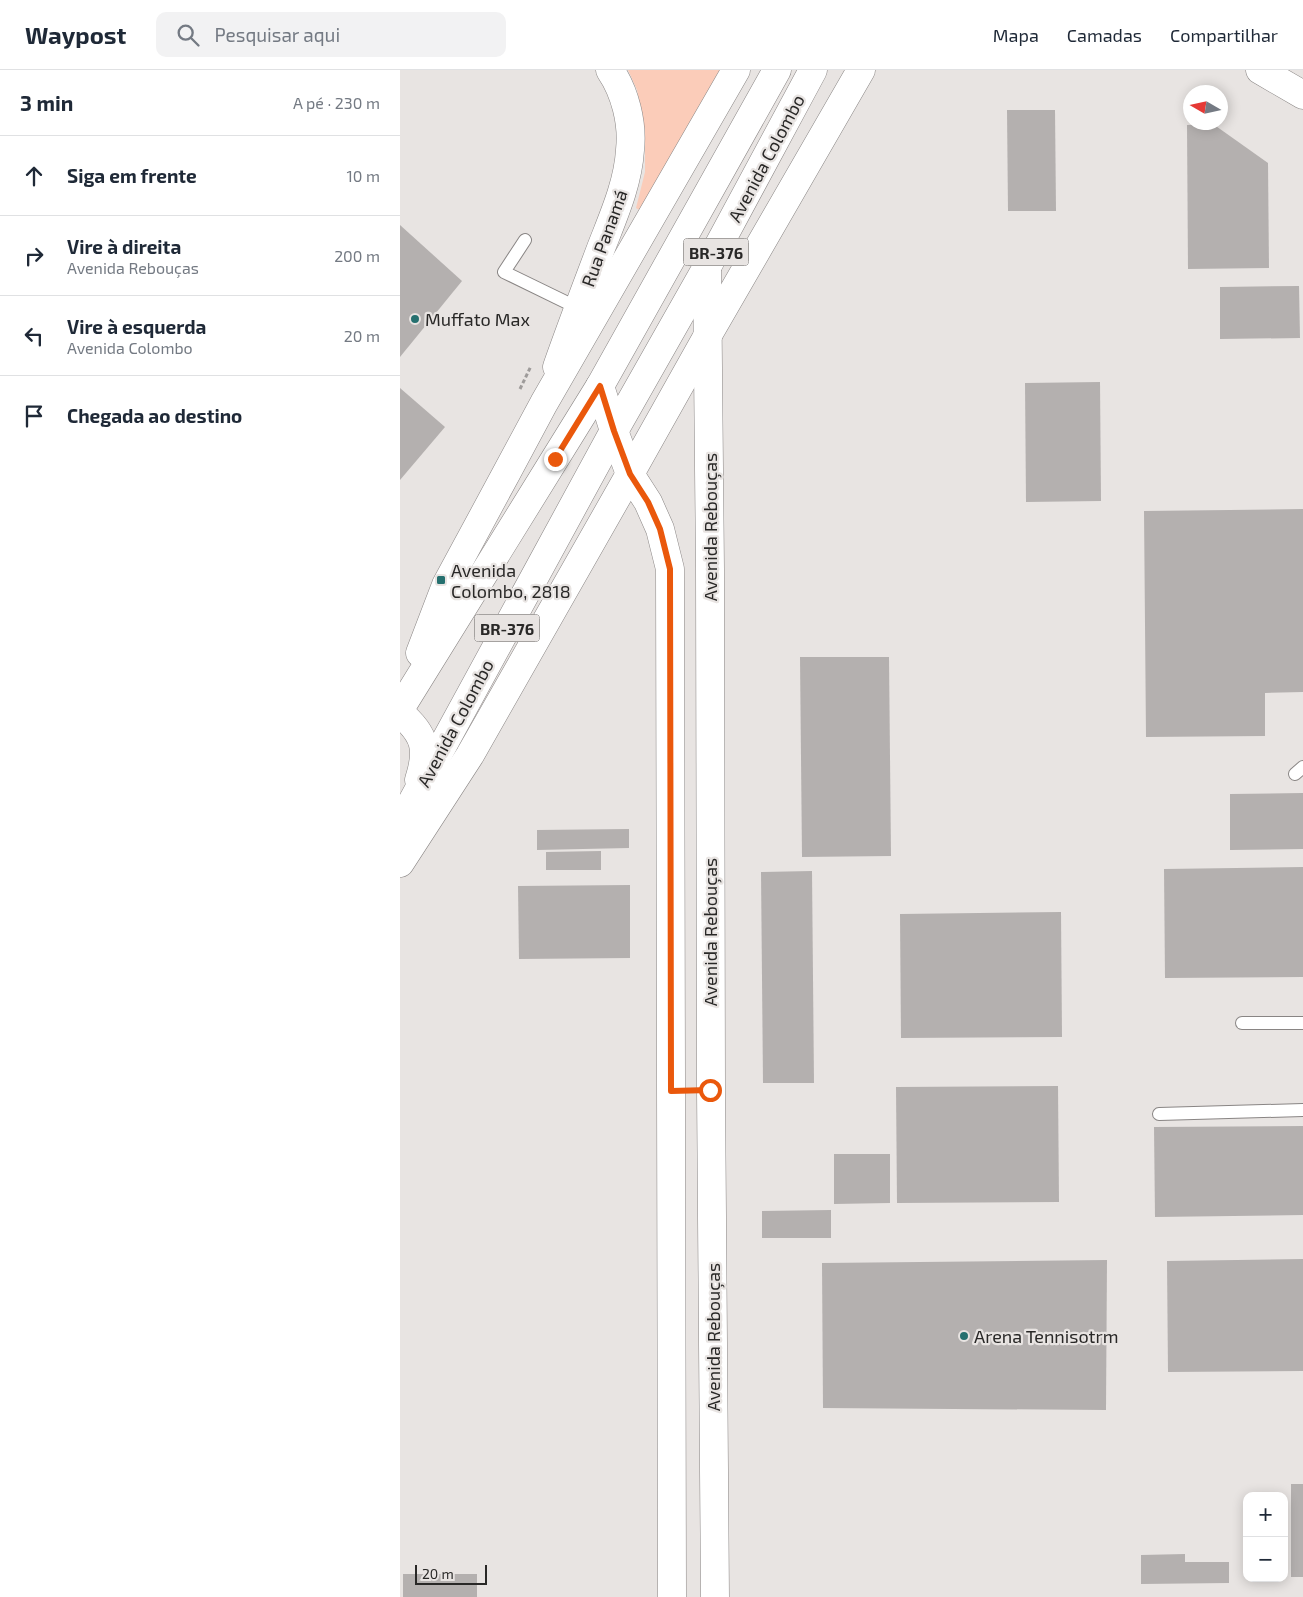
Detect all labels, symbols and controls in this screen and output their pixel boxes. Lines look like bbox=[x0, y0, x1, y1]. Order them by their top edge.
search box bbox=[156, 12, 506, 57]
text: Waypost bbox=[25, 20, 126, 49]
icon: search bbox=[174, 21, 202, 49]
text: Pesquisar aqui bbox=[214, 23, 340, 46]
text: Mapa bbox=[993, 24, 1039, 46]
text: Camadas bbox=[1067, 24, 1142, 46]
text: Compartilhar bbox=[1170, 24, 1278, 46]
north arrow bbox=[1183, 85, 1228, 130]
text: 3 min bbox=[20, 90, 73, 115]
street label: Avenida Colombo bbox=[723, 90, 809, 226]
text: A pé · 230 m bbox=[293, 93, 380, 112]
icon: ahead bbox=[20, 162, 48, 190]
text: Siga em frente bbox=[67, 164, 197, 187]
text: 10 m bbox=[346, 166, 380, 185]
street label: Rua Panamá bbox=[576, 186, 632, 290]
text: Vire à direita bbox=[67, 235, 181, 258]
road number: BR-376 bbox=[684, 238, 748, 266]
icon: right bbox=[20, 242, 48, 270]
text: 200 m bbox=[334, 246, 380, 265]
text: Avenida Rebouças bbox=[67, 258, 199, 277]
place label: Muffato Max bbox=[425, 308, 530, 330]
marker: Muffato Max bbox=[409, 313, 421, 325]
text: Vire à esquerda bbox=[67, 315, 206, 338]
icon: left bbox=[20, 322, 48, 350]
text: 20 m bbox=[344, 326, 380, 345]
text: Avenida Colombo bbox=[67, 338, 193, 357]
icon: arrive bbox=[20, 402, 48, 430]
text: Chegada ao destino bbox=[67, 404, 242, 427]
route end bbox=[544, 448, 567, 471]
street label: Avenida Rebouças bbox=[699, 453, 722, 601]
place label: Avenida Colombo, 2818 bbox=[451, 559, 571, 602]
marker: Avenida Colombo, 2818 bbox=[435, 574, 447, 586]
road number: BR-376 bbox=[474, 614, 540, 642]
street label: Avenida Colombo bbox=[412, 655, 498, 791]
street label: Avenida Rebouças bbox=[699, 858, 722, 1006]
route start bbox=[699, 1079, 722, 1102]
street label: Avenida Rebouças bbox=[702, 1263, 725, 1411]
place label: Arena Tennisotrm bbox=[974, 1325, 1118, 1347]
marker: Arena Tennisotrm bbox=[958, 1330, 970, 1342]
map controls bbox=[1243, 1492, 1288, 1582]
button: + bbox=[1243, 1492, 1288, 1537]
button: − bbox=[1243, 1537, 1288, 1582]
scale bar bbox=[415, 1562, 488, 1585]
text: 20 m bbox=[422, 1565, 454, 1582]

